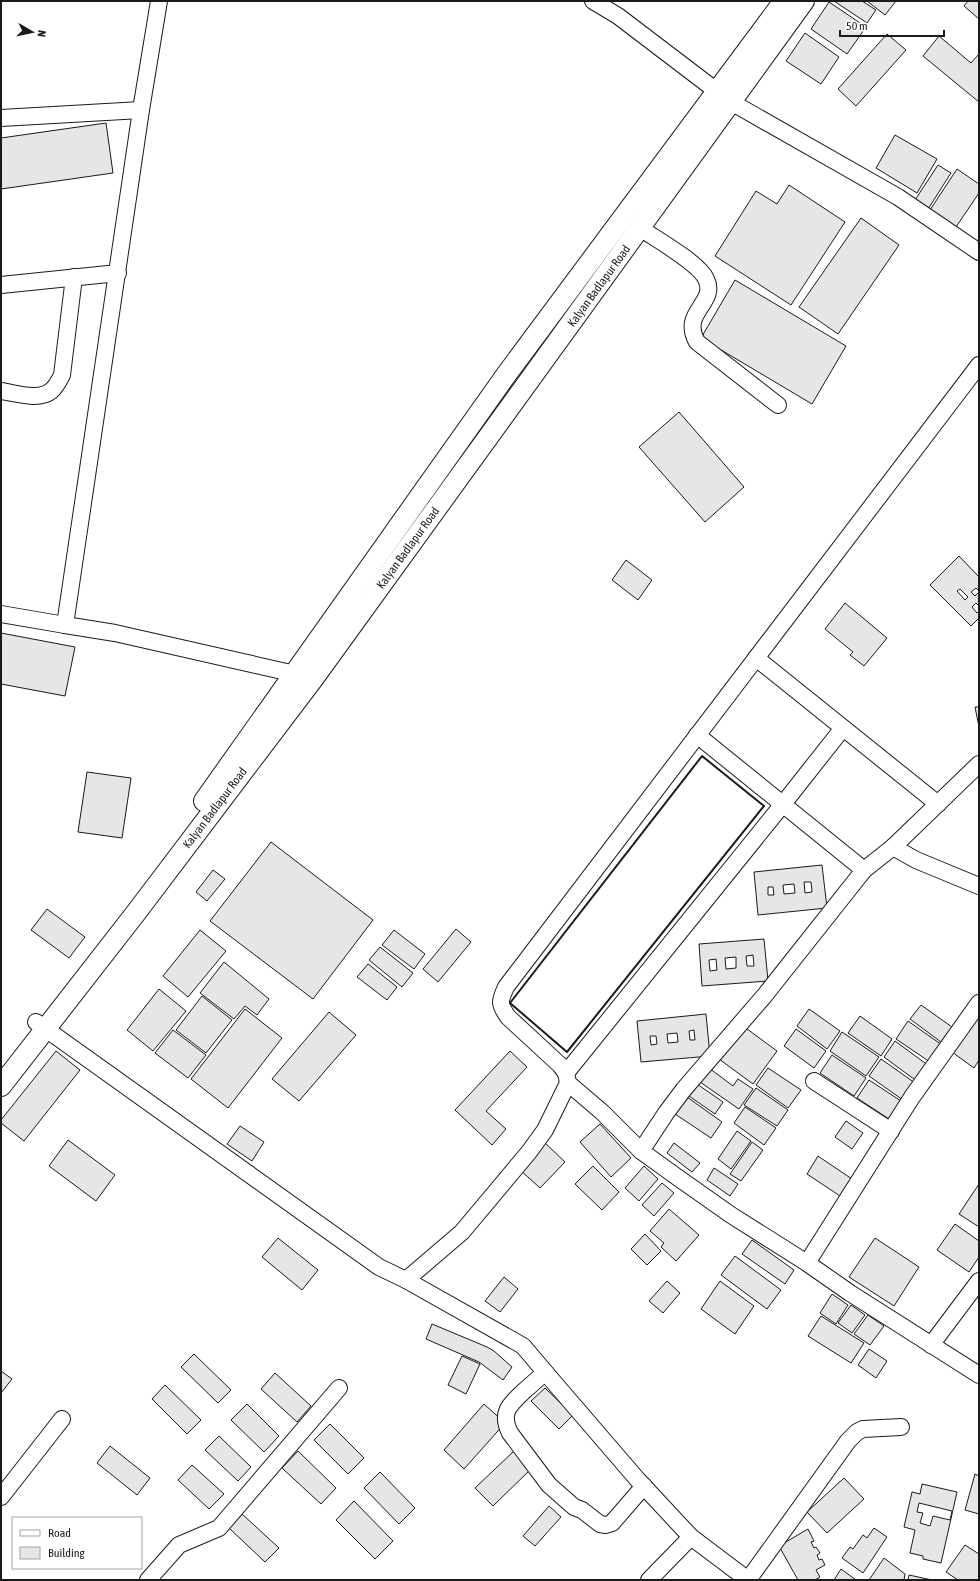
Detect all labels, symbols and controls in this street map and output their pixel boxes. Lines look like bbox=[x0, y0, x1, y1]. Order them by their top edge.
north arrow bbox=[12, 12, 52, 52]
scale bar bbox=[840, 12, 944, 38]
text: 50 m bbox=[846, 19, 868, 33]
text: N bbox=[35, 29, 48, 38]
street label: Kalyan Badlapur Road bbox=[565, 242, 633, 330]
street label: Kalyan Badlapur Road bbox=[374, 504, 442, 592]
street label: Kalyan Badlapur Road bbox=[180, 765, 250, 851]
legend bbox=[12, 1517, 142, 1569]
text: Road bbox=[48, 1526, 71, 1540]
text: Building bbox=[48, 1546, 86, 1560]

